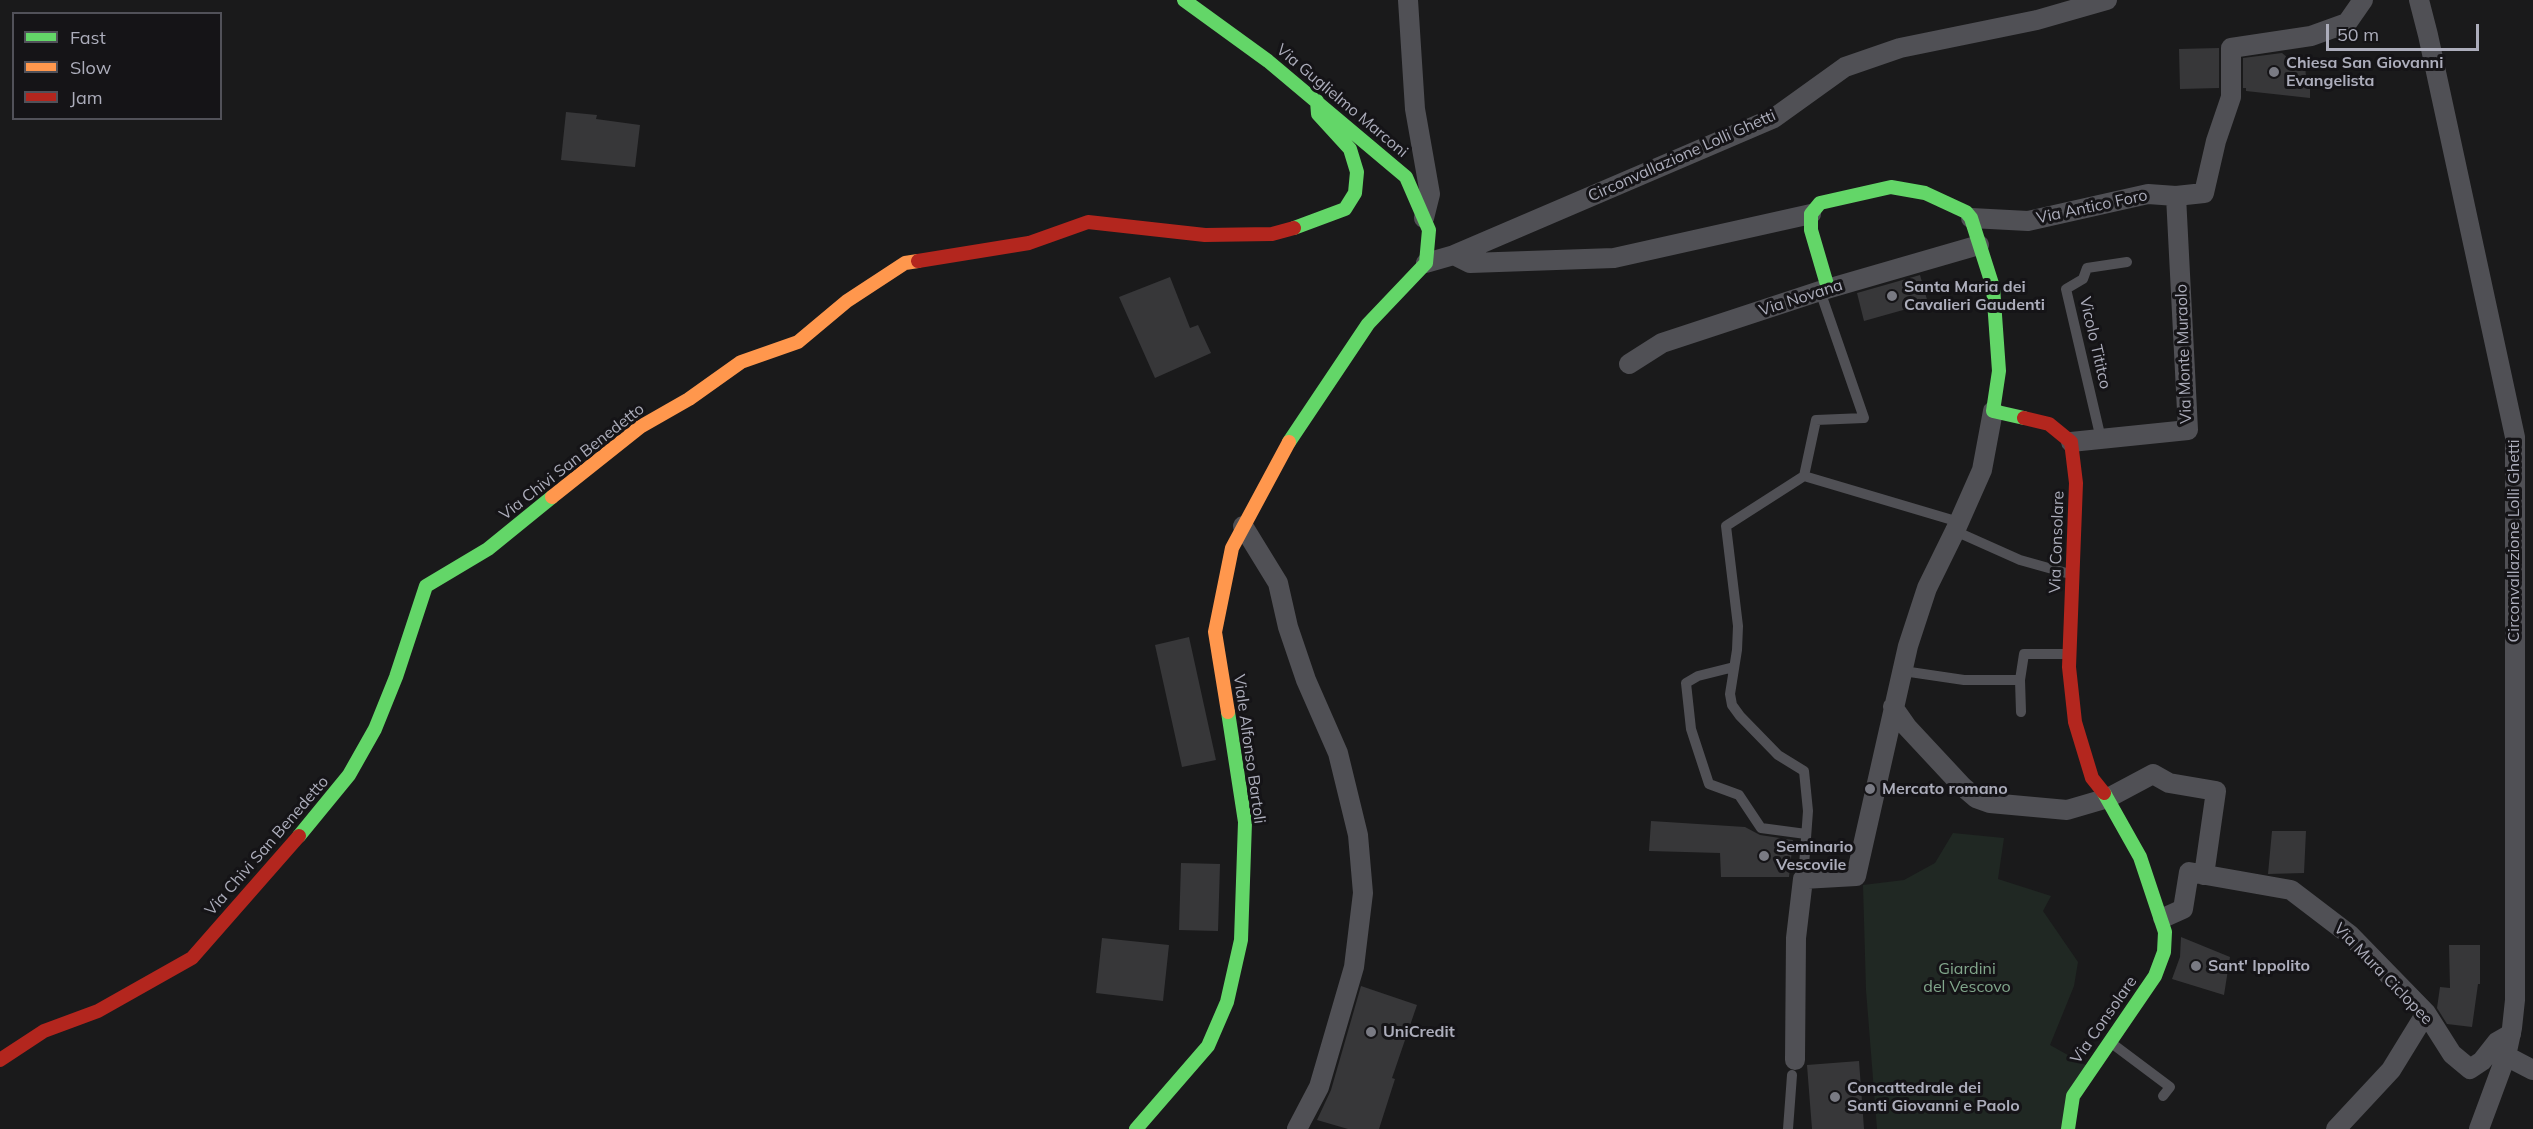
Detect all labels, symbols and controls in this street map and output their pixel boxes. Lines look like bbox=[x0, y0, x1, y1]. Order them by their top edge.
legend bbox=[12, 12, 222, 120]
scale bar bbox=[2329, 12, 2482, 50]
text: 50 m bbox=[2337, 23, 2379, 46]
text: Fast bbox=[70, 26, 106, 49]
street label: Via Guglielmo Marconi bbox=[1272, 40, 1412, 162]
place label: Chiesa San Giovanni Evangelista bbox=[2286, 53, 2443, 91]
text: Slow bbox=[70, 56, 111, 79]
marker: Chiesa San Giovanni Evangelista bbox=[2267, 65, 2281, 79]
text: Jam bbox=[70, 86, 103, 109]
street label: Circonvallazione Lolli Ghetti bbox=[1585, 106, 1779, 206]
street label: Via Antico Foro bbox=[2035, 186, 2149, 228]
street label: Via Novana bbox=[1757, 275, 1845, 321]
place label: Santa Maria dei Cavalieri Gaudenti bbox=[1904, 277, 2045, 315]
street label: Via Monte Muraolo bbox=[2172, 284, 2196, 424]
marker: Santa Maria dei Cavalieri Gaudenti bbox=[1885, 289, 1899, 303]
street label: Vicolo Tititco bbox=[2075, 295, 2115, 391]
street label: Via Chivi San Benedetto bbox=[496, 399, 648, 525]
street label: Circonvallazione Lolli Ghetti bbox=[2504, 439, 2524, 643]
street label: Via Consolare bbox=[2046, 490, 2068, 594]
street label: Viale Alfonso Bartoli bbox=[1229, 673, 1269, 825]
street label: Via Chivi San Benedetto bbox=[201, 772, 333, 920]
place label: Mercato romano bbox=[1882, 779, 2008, 799]
marker: Mercato romano bbox=[1863, 782, 1877, 796]
place label: Seminario Vescovile bbox=[1776, 837, 1853, 875]
marker: Seminario Vescovile bbox=[1757, 849, 1771, 863]
street label: Via Mura Ciclopee bbox=[2330, 919, 2436, 1029]
place label: Sant' Ippolito bbox=[2208, 956, 2310, 976]
park label: Giardini del Vescovo bbox=[1923, 959, 2011, 997]
marker: Sant' Ippolito bbox=[2189, 959, 2203, 973]
street label: Via Consolare bbox=[2067, 972, 2141, 1068]
place label: UniCredit bbox=[1383, 1022, 1455, 1042]
marker: UniCredit bbox=[1364, 1025, 1378, 1039]
place label: Concattedrale dei Santi Giovanni e Paolo bbox=[1847, 1078, 2020, 1116]
marker: Concattedrale dei Santi Giovanni e Paolo bbox=[1828, 1090, 1842, 1104]

